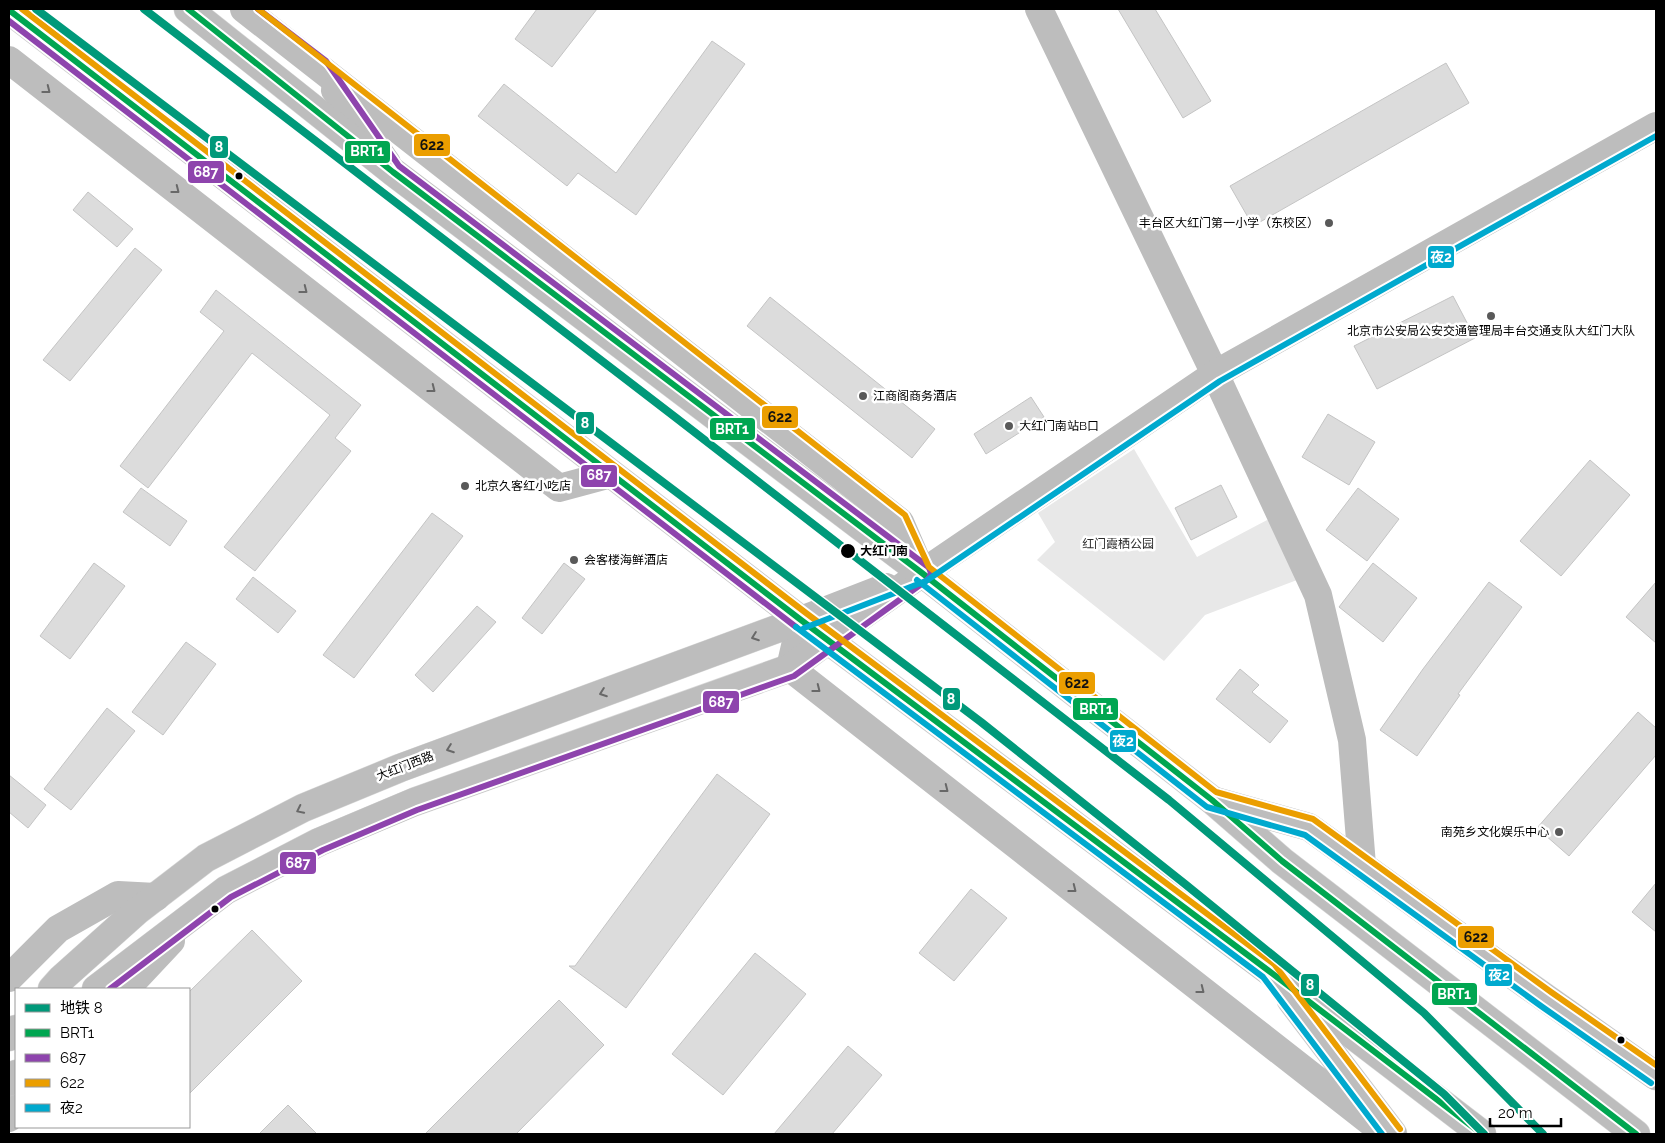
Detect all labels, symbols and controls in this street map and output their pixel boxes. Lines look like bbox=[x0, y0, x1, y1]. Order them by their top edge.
one-way arrow bbox=[41, 85, 50, 93]
line badge: 622 bbox=[413, 133, 451, 157]
line badge: 8 bbox=[209, 135, 229, 159]
text: 622 bbox=[420, 137, 444, 153]
text: 8 bbox=[215, 139, 223, 155]
line badge: BRT1 bbox=[344, 140, 391, 164]
text: BRT1 bbox=[350, 143, 384, 159]
line badge: 687 bbox=[187, 160, 225, 184]
text: 687 bbox=[194, 164, 219, 180]
unlabelled marker bbox=[234, 171, 244, 181]
one-way arrow bbox=[170, 184, 179, 193]
place label: 丰台区大红门第一小学（东校区） bbox=[1139, 216, 1319, 230]
marker: 丰台区大红门第一小学（东校区） bbox=[1323, 217, 1335, 229]
line badge: 夜2 bbox=[1427, 245, 1455, 269]
text: 夜2 bbox=[1430, 249, 1452, 265]
one-way arrow bbox=[298, 284, 307, 292]
marker: 北京市公安局公安交通管理局丰台交通支队大红门大队 bbox=[1485, 310, 1497, 322]
place label: 北京市公安局公安交通管理局丰台交通支队大红门大队 bbox=[1347, 324, 1635, 338]
one-way arrow bbox=[426, 384, 435, 392]
place label: 江商阁商务酒店 bbox=[873, 389, 957, 403]
marker: 江商阁商务酒店 bbox=[857, 390, 869, 402]
line badge: 622 bbox=[761, 405, 799, 429]
text: 622 bbox=[768, 409, 792, 425]
line badge: 8 bbox=[575, 411, 595, 435]
text: 8 bbox=[581, 415, 589, 431]
line badge: BRT1 bbox=[709, 417, 756, 441]
place label: 大红门南站B口 bbox=[1019, 419, 1099, 433]
marker: 大红门南站B口 bbox=[1003, 420, 1015, 432]
text: BRT1 bbox=[715, 421, 749, 437]
line badge: 687 bbox=[580, 464, 618, 488]
text: 687 bbox=[587, 467, 612, 483]
place label: 北京久客红小吃店 bbox=[475, 479, 571, 493]
marker: 北京久客红小吃店 bbox=[459, 480, 471, 492]
park label: 红门霞栖公园 bbox=[1082, 537, 1154, 551]
marker: 大红门南 bbox=[839, 542, 857, 560]
place label: 大红门南 bbox=[860, 544, 908, 558]
place label: 会客楼海鲜酒店 bbox=[584, 553, 668, 567]
marker: 会客楼海鲜酒店 bbox=[568, 554, 580, 566]
one-way arrow bbox=[751, 631, 760, 641]
line badge: 622 bbox=[1058, 671, 1096, 695]
text: 622 bbox=[1065, 675, 1089, 691]
one-way arrow bbox=[811, 684, 820, 692]
one-way arrow bbox=[599, 687, 608, 697]
line badge: 8 bbox=[942, 687, 961, 711]
line badge: 687 bbox=[702, 690, 740, 714]
text: 8 bbox=[947, 691, 955, 707]
text: 687 bbox=[709, 694, 734, 710]
line badge: BRT1 bbox=[1072, 697, 1119, 721]
text: BRT1 bbox=[1079, 701, 1113, 717]
line badge: 夜2 bbox=[1109, 729, 1137, 753]
text: 夜2 bbox=[1112, 733, 1134, 749]
one-way arrow bbox=[447, 743, 455, 753]
street label: 大红门西路 bbox=[374, 749, 436, 783]
one-way arrow bbox=[939, 784, 948, 792]
one-way arrow bbox=[296, 804, 305, 814]
place label: 南苑乡文化娱乐中心 bbox=[1441, 825, 1549, 839]
marker: 南苑乡文化娱乐中心 bbox=[1553, 826, 1565, 838]
line badge: 687 bbox=[279, 851, 317, 875]
text: 687 bbox=[286, 855, 311, 871]
one-way arrow bbox=[1067, 884, 1076, 892]
unlabelled marker bbox=[210, 904, 220, 914]
line badge: 622 bbox=[1457, 925, 1495, 949]
text: 622 bbox=[1464, 929, 1488, 945]
line badge: 夜2 bbox=[1484, 963, 1513, 987]
text: 夜2 bbox=[1488, 967, 1510, 983]
line badge: 8 bbox=[1300, 973, 1320, 997]
text: 8 bbox=[1306, 977, 1314, 993]
line badge: BRT1 bbox=[1431, 982, 1478, 1006]
one-way arrow bbox=[1195, 984, 1204, 992]
text: BRT1 bbox=[1437, 986, 1471, 1002]
legend bbox=[15, 988, 190, 1128]
text: 地铁 8 bbox=[60, 999, 103, 1017]
text: BRT1 bbox=[60, 1024, 95, 1042]
unlabelled marker bbox=[1616, 1035, 1626, 1045]
text: 687 bbox=[60, 1049, 86, 1067]
text: 622 bbox=[60, 1074, 85, 1092]
scale bar bbox=[1490, 1096, 1561, 1128]
text: 夜2 bbox=[60, 1099, 83, 1117]
text: 20 m bbox=[1498, 1104, 1533, 1122]

